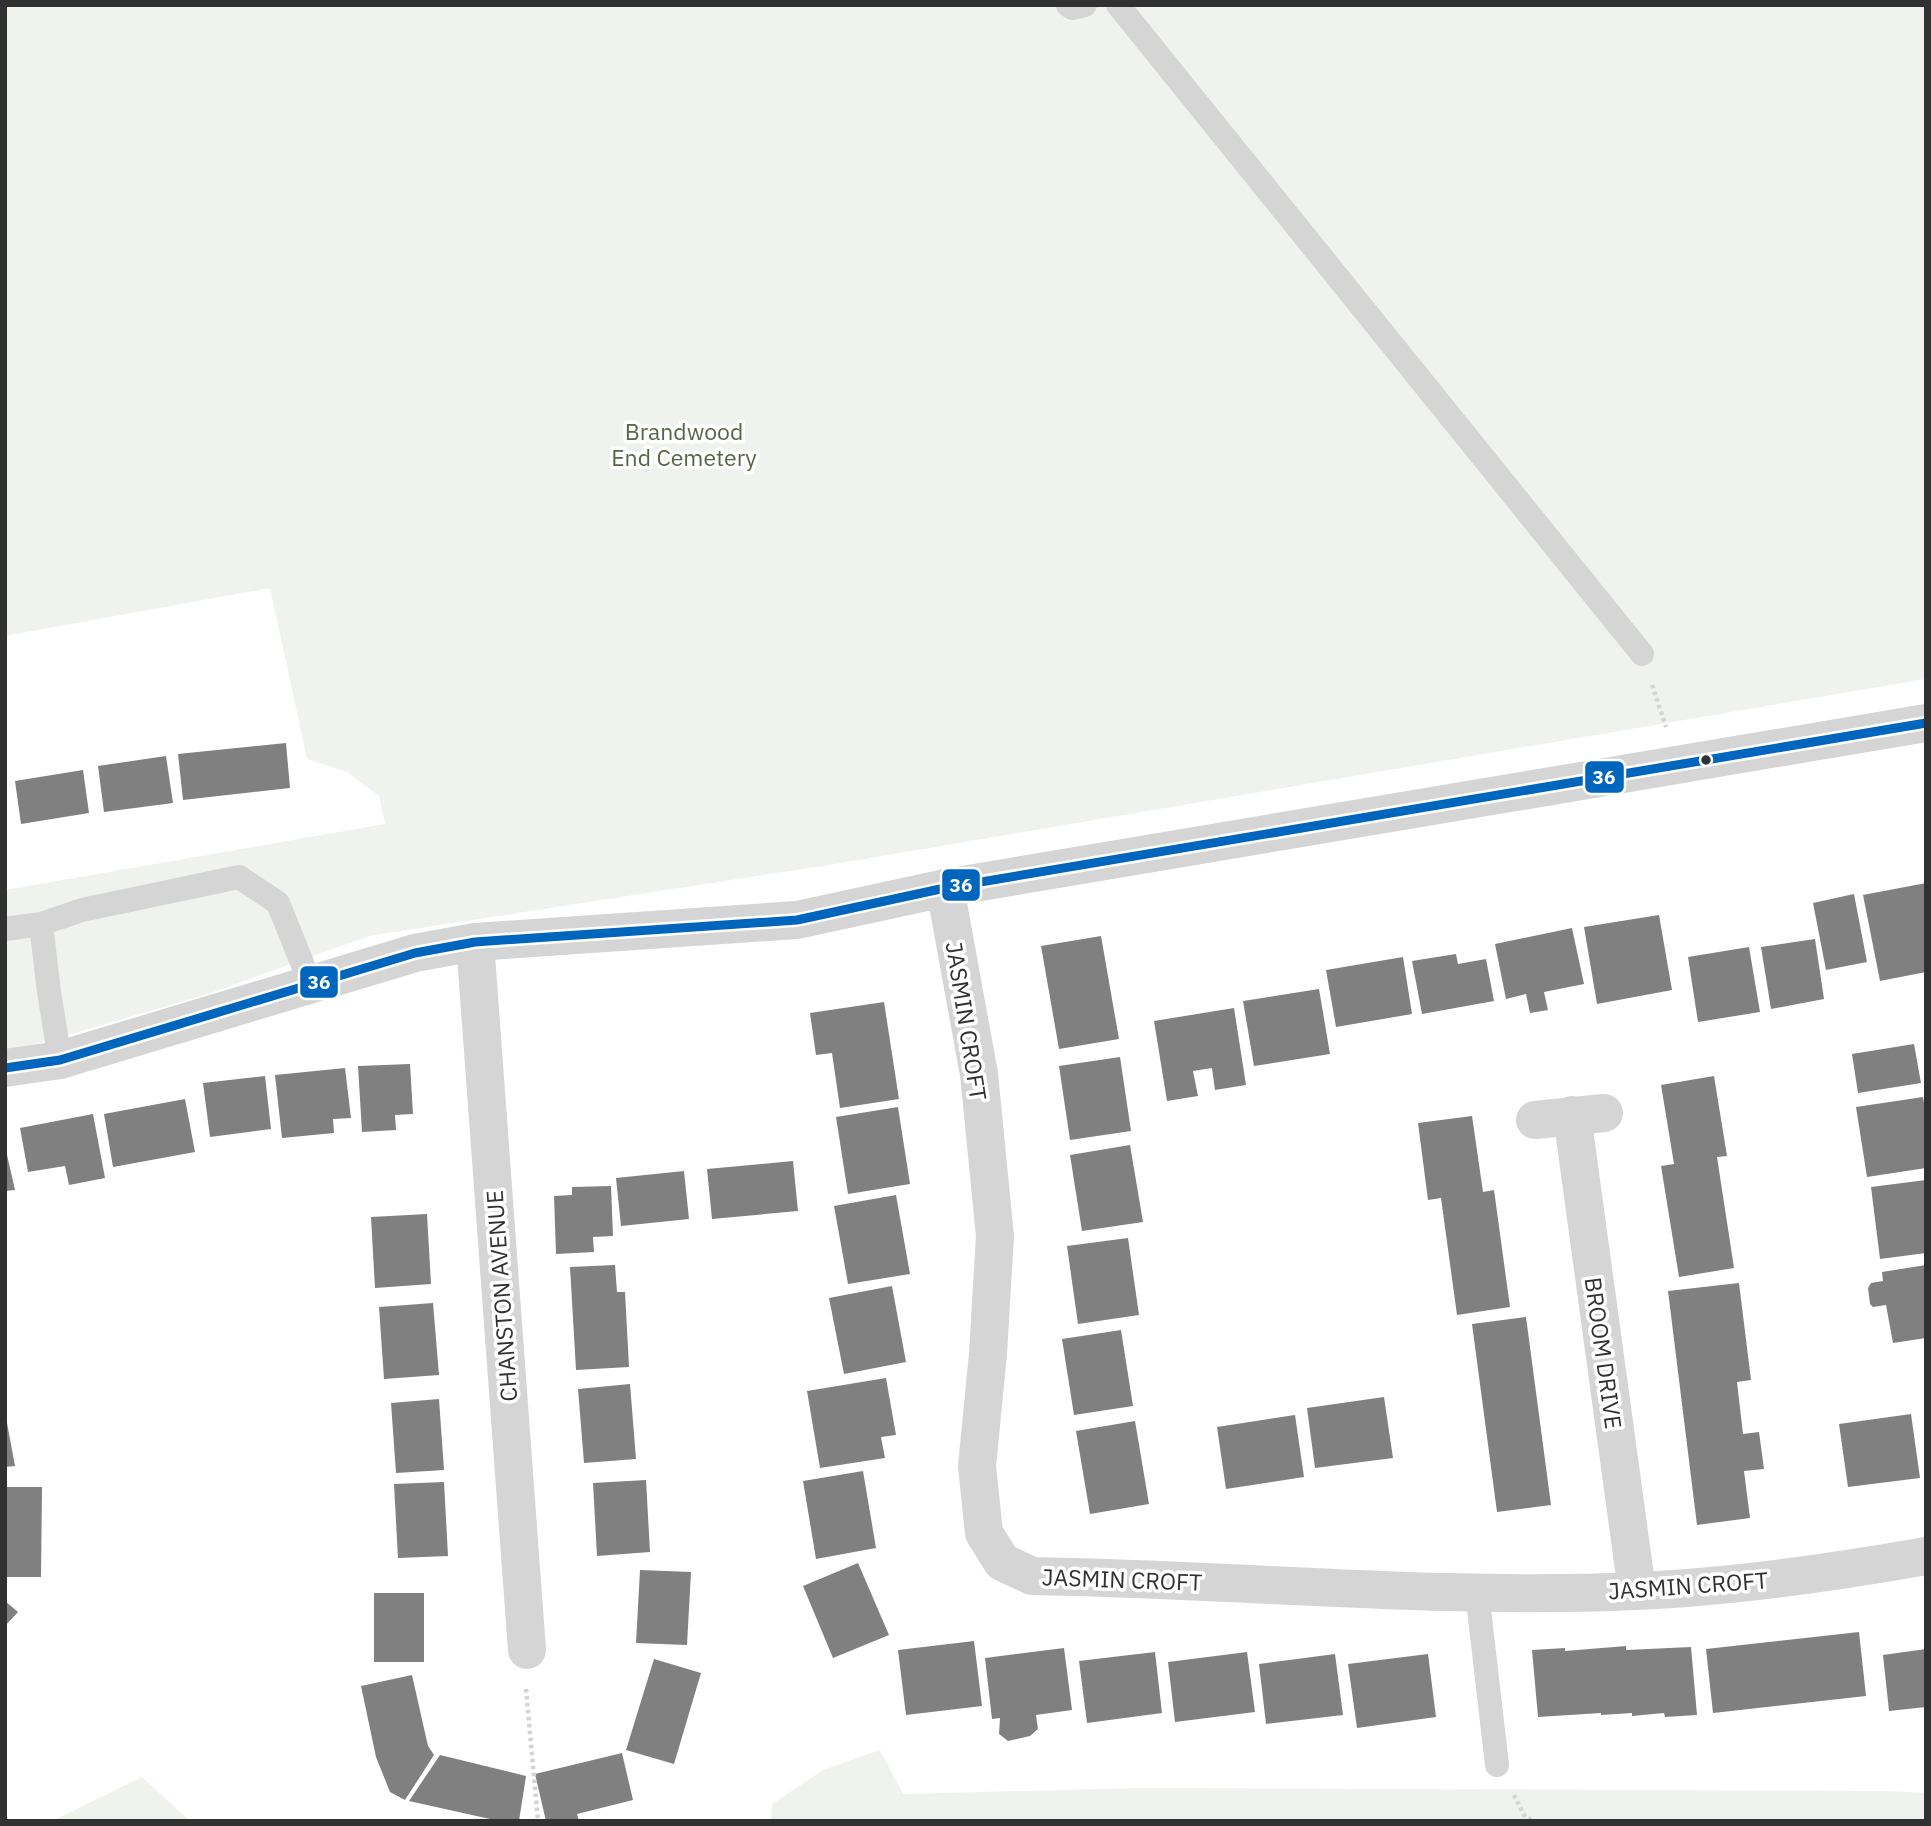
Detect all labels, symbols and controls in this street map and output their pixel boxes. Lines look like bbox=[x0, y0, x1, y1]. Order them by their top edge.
park label: Brandwood End Cemetery bbox=[611, 416, 757, 472]
unlabelled marker bbox=[1699, 753, 1713, 767]
line badge: 36 bbox=[1584, 760, 1625, 794]
text: 36 bbox=[1593, 765, 1615, 789]
line badge: 36 bbox=[941, 868, 981, 902]
text: 36 bbox=[950, 873, 972, 897]
street label: JASMIN CROFT bbox=[940, 939, 994, 1103]
line badge: 36 bbox=[299, 965, 339, 999]
text: 36 bbox=[308, 970, 330, 994]
street label: CHANSTON AVENUE bbox=[479, 1189, 523, 1403]
street label: BROOM DRIVE bbox=[1579, 1275, 1629, 1431]
street label: JASMIN CROFT bbox=[1041, 1561, 1203, 1597]
street label: JASMIN CROFT bbox=[1607, 1564, 1769, 1606]

